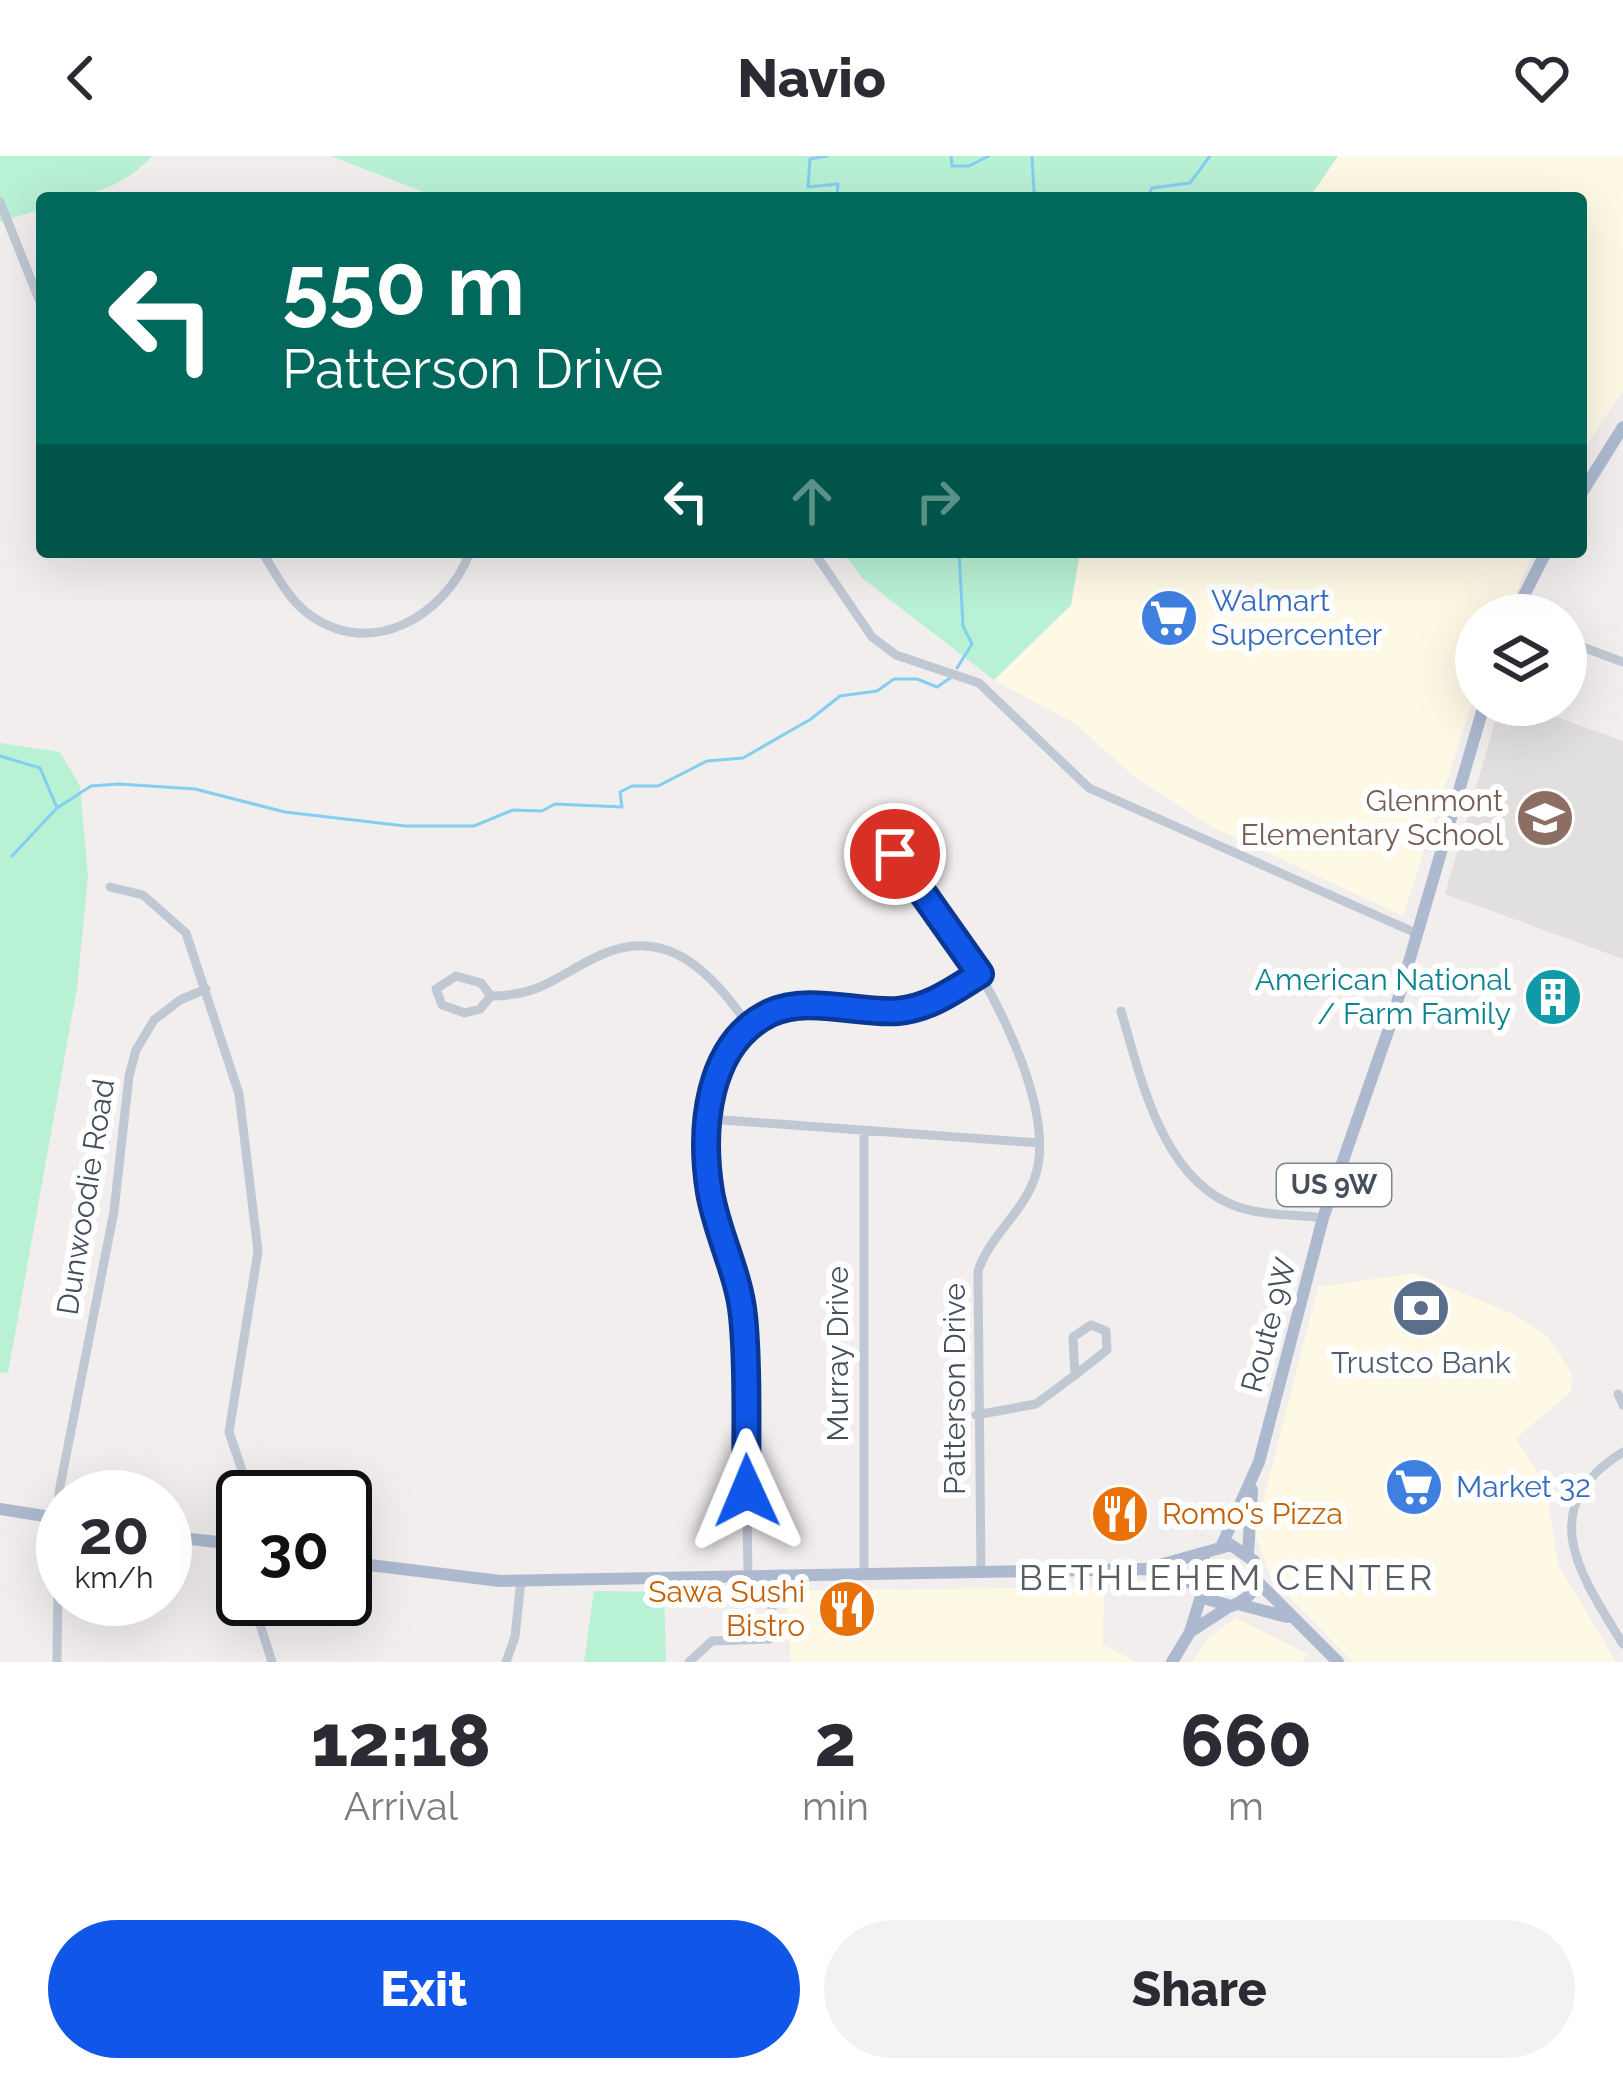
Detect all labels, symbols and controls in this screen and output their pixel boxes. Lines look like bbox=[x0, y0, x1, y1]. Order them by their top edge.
icon: back bbox=[48, 45, 114, 111]
icon: heart bbox=[1509, 45, 1575, 111]
text: Navio bbox=[737, 46, 886, 110]
text: 550 m bbox=[282, 236, 525, 335]
icon: left bbox=[84, 240, 240, 396]
text: Patterson Drive bbox=[282, 337, 663, 401]
icon: left bbox=[653, 468, 719, 534]
icon: ahead bbox=[779, 468, 845, 534]
icon: right bbox=[905, 468, 971, 534]
place label: Walmart Supercenter bbox=[1211, 583, 1383, 652]
supermarket icon: Walmart Supercenter bbox=[1138, 587, 1200, 649]
map controls bbox=[1455, 594, 1587, 726]
button: layers bbox=[1455, 594, 1587, 726]
place label: Glenmont Elementary School bbox=[1240, 783, 1504, 852]
school or university icon: Glenmont Elementary School bbox=[1514, 787, 1576, 849]
pin bbox=[844, 803, 946, 905]
icon: arrive bbox=[862, 821, 928, 887]
place label: American National / Farm Family bbox=[1255, 962, 1512, 1031]
building icon: American National / Farm Family bbox=[1522, 966, 1584, 1028]
street label: Dunwoodie Road bbox=[50, 1076, 121, 1317]
road number: US 9W bbox=[1277, 1164, 1391, 1206]
street label: Route 9W bbox=[1234, 1253, 1303, 1396]
street label: Murray Drive bbox=[820, 1266, 855, 1442]
bank icon: Trustco Bank bbox=[1390, 1277, 1452, 1339]
street label: Patterson Drive bbox=[937, 1283, 972, 1495]
place label: Trustco Bank bbox=[1331, 1345, 1511, 1380]
position arrow bbox=[684, 1428, 810, 1554]
supermarket icon: Market 32 bbox=[1383, 1456, 1445, 1518]
place label: Market 32 bbox=[1456, 1469, 1591, 1504]
speed limit sign: 30 bbox=[216, 1470, 372, 1626]
restaurant icon: Romo's Pizza bbox=[1089, 1483, 1151, 1545]
place label: Romo's Pizza bbox=[1162, 1496, 1343, 1531]
text: 20 bbox=[79, 1498, 149, 1568]
district label: BETHLEHEM CENTER bbox=[1019, 1556, 1435, 1598]
text: km/h bbox=[74, 1560, 154, 1595]
place label: Sawa Sushi Bistro bbox=[648, 1574, 805, 1643]
restaurant icon: Sawa Sushi Bistro bbox=[816, 1578, 878, 1640]
text: 12:18 bbox=[311, 1698, 491, 1783]
text: 2 bbox=[815, 1698, 856, 1783]
text: 660 bbox=[1180, 1698, 1312, 1783]
text: Arrival bbox=[344, 1783, 458, 1829]
text: min bbox=[802, 1783, 869, 1829]
text: m bbox=[1228, 1783, 1264, 1829]
button: Exit bbox=[48, 1920, 800, 2058]
button: Share bbox=[824, 1920, 1575, 2058]

